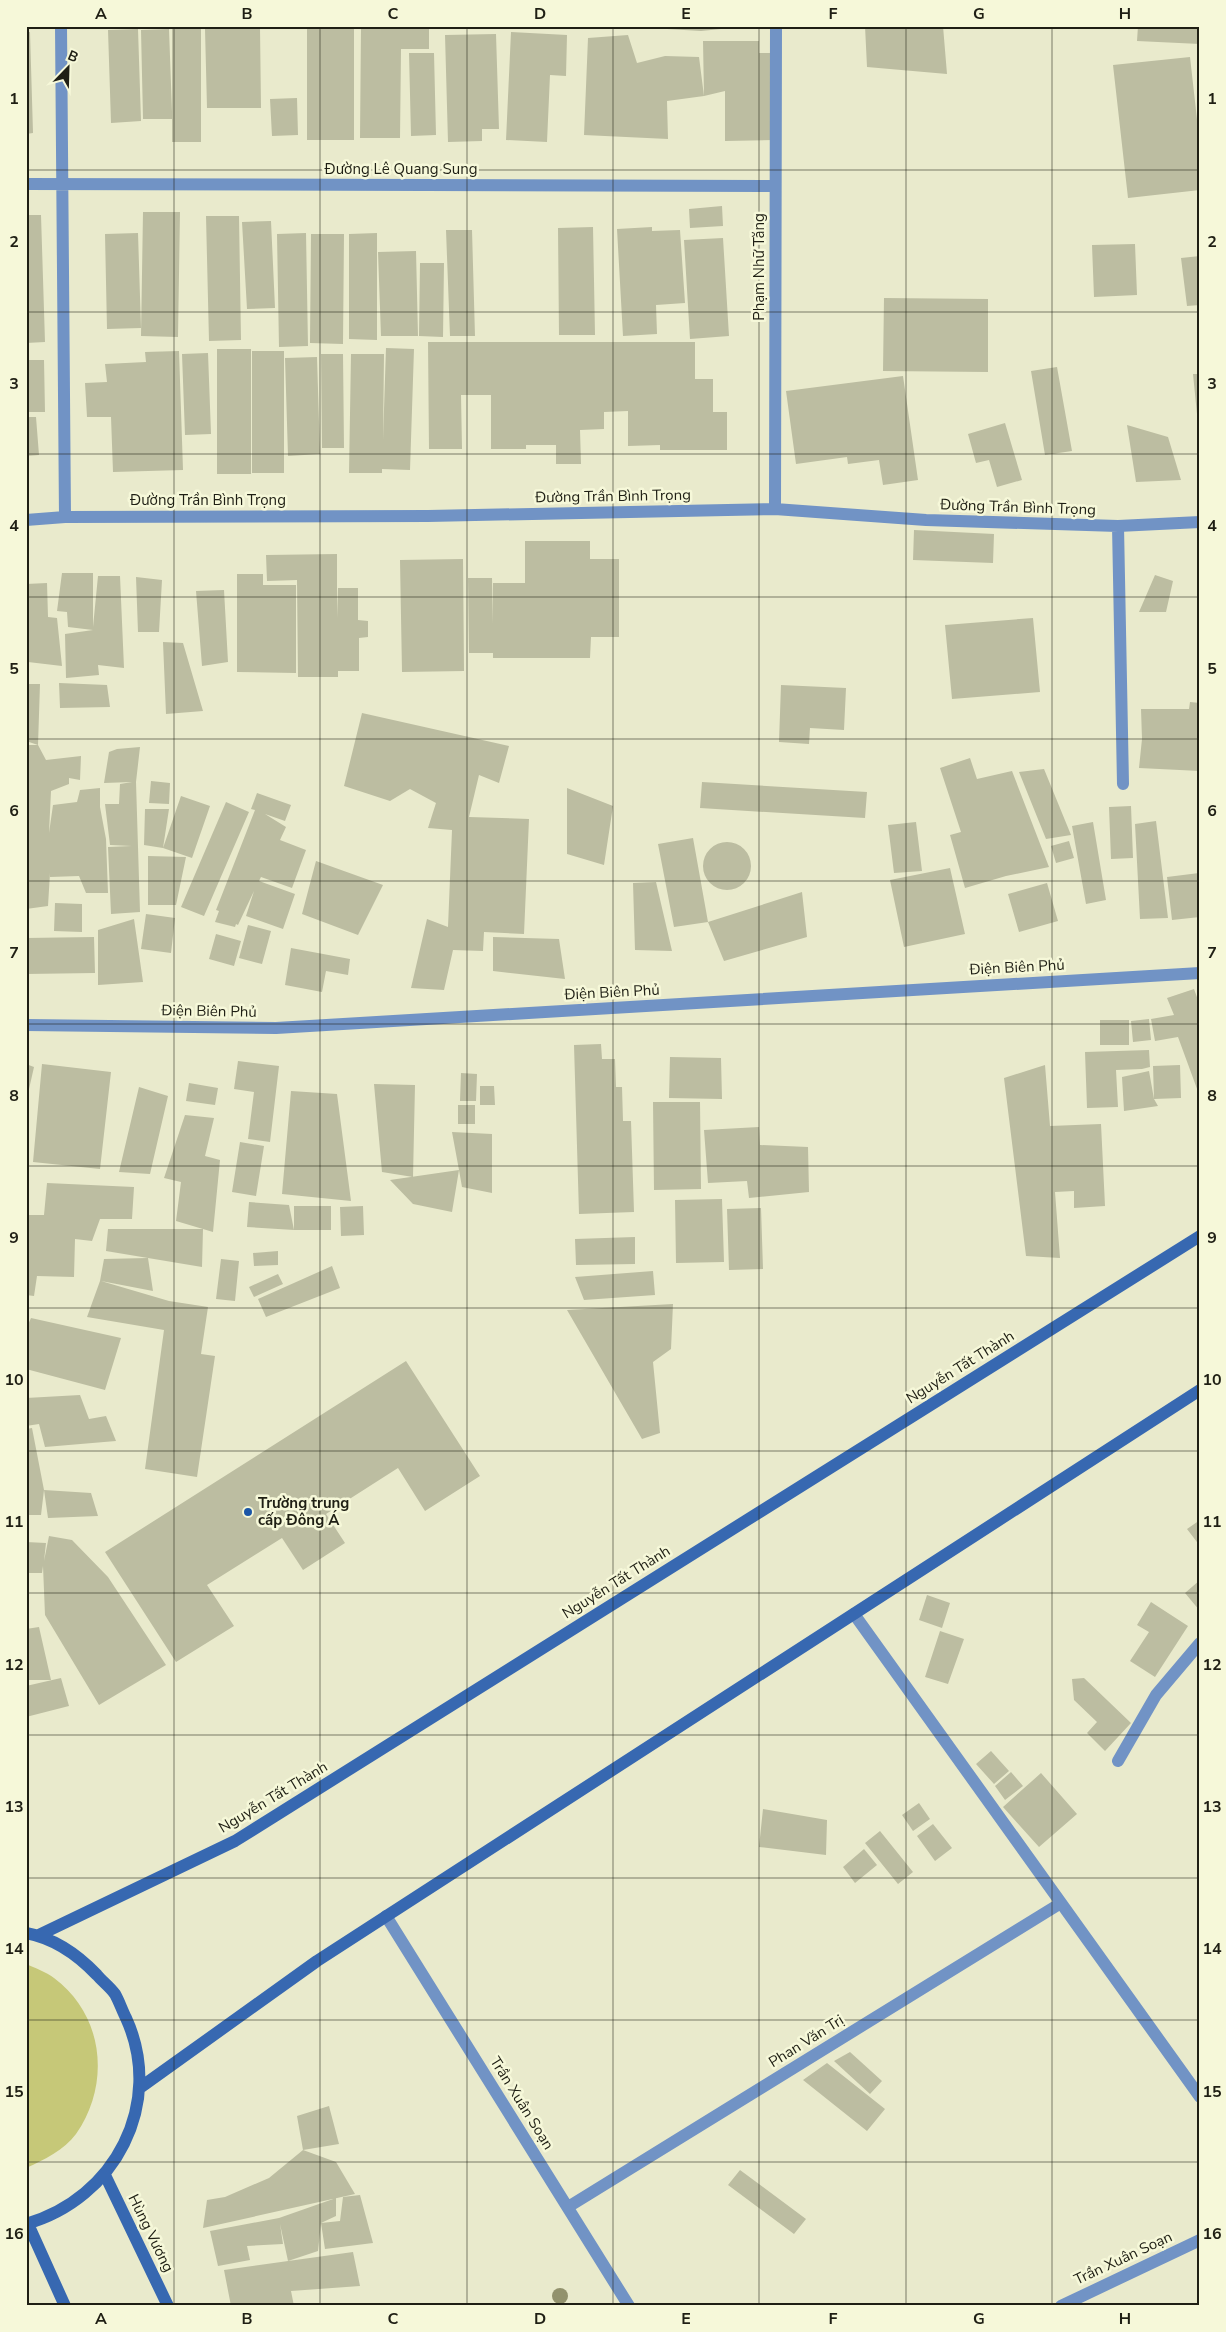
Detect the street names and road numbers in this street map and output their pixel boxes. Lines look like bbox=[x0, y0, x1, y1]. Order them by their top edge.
street label: Đường Lê Quang Sung bbox=[324, 159, 477, 179]
street label: Phạm Nhữ Tăng bbox=[749, 213, 769, 321]
street label: Đường Trần Bình Trọng bbox=[534, 485, 691, 507]
street label: Đường Trần Bình Trọng bbox=[129, 490, 286, 510]
street label: Đường Trần Bình Trọng bbox=[939, 494, 1096, 520]
street label: Điện Biên Phủ bbox=[968, 955, 1065, 980]
street label: Điện Biên Phủ bbox=[563, 980, 660, 1005]
street label: Điện Biên Phủ bbox=[160, 1000, 257, 1022]
street label: Nguyễn Tất Thành bbox=[902, 1326, 1018, 1408]
street label: Nguyễn Tất Thành bbox=[558, 1541, 674, 1623]
street label: Nguyễn Tất Thành bbox=[215, 1757, 331, 1837]
street label: Phan Văn Trị bbox=[765, 2010, 847, 2072]
street label: Trần Xuân Soạn bbox=[485, 2053, 559, 2153]
street label: Hùng Vương bbox=[123, 2191, 179, 2275]
street label: Trần Xuân Soạn bbox=[1071, 2227, 1175, 2289]

